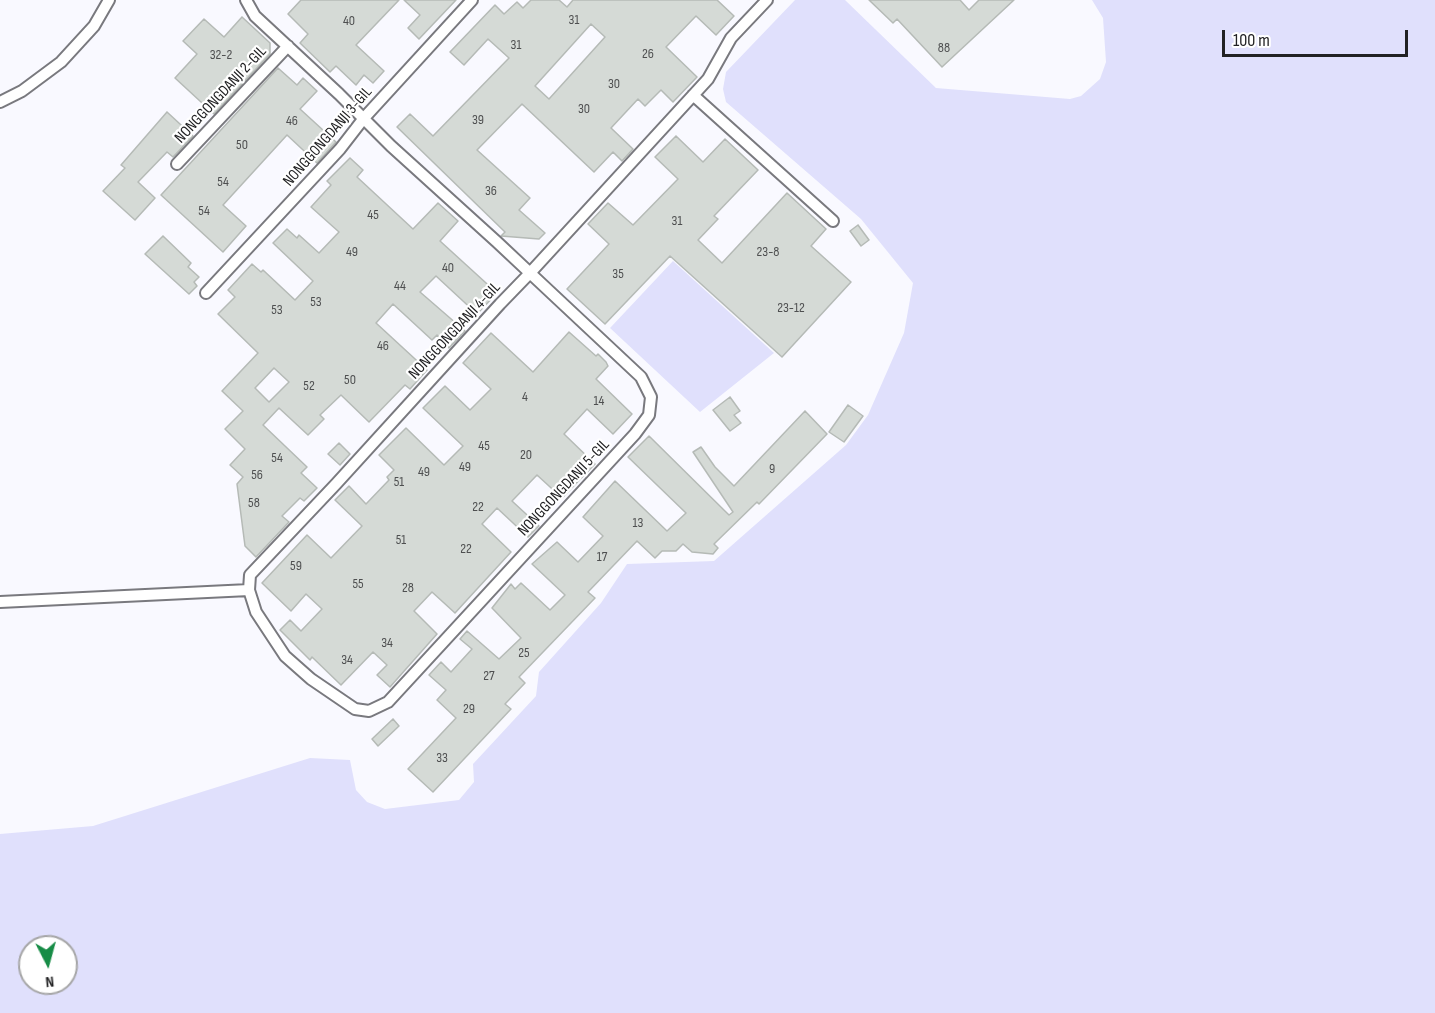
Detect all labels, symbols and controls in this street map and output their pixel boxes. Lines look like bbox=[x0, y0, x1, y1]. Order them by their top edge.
house number: 31 bbox=[569, 12, 579, 28]
house number: 40 bbox=[343, 13, 355, 29]
scale bar bbox=[1225, 18, 1411, 56]
text: 100 m bbox=[1233, 30, 1270, 51]
house number: 31 bbox=[511, 37, 521, 53]
house number: 88 bbox=[938, 40, 950, 56]
street label: NONGGONGDANJI 2-GIL bbox=[171, 42, 271, 148]
house number: 26 bbox=[642, 46, 654, 62]
house number: 32-2 bbox=[210, 47, 232, 63]
house number: 30 bbox=[608, 76, 620, 92]
street label: NONGGONGDANJI 3-GIL bbox=[279, 83, 377, 191]
house number: 30 bbox=[578, 101, 590, 117]
house number: 39 bbox=[472, 112, 484, 128]
house number: 46 bbox=[286, 113, 298, 129]
house number: 50 bbox=[236, 137, 248, 153]
house number: 54 bbox=[217, 174, 229, 190]
house number: 36 bbox=[485, 183, 497, 199]
house number: 54 bbox=[198, 203, 210, 219]
house number: 45 bbox=[367, 207, 379, 223]
house number: 31 bbox=[672, 213, 682, 229]
house number: 49 bbox=[346, 244, 358, 260]
house number: 23-8 bbox=[757, 244, 779, 260]
house number: 40 bbox=[442, 260, 454, 276]
house number: 35 bbox=[612, 266, 624, 282]
house number: 44 bbox=[394, 278, 406, 294]
street label: NONGGONGDANJI 4-GIL bbox=[405, 278, 505, 384]
house number: 53 bbox=[310, 294, 322, 310]
house number: 23-12 bbox=[777, 300, 805, 316]
house number: 53 bbox=[271, 302, 283, 318]
house number: 46 bbox=[377, 338, 389, 354]
house number: 50 bbox=[344, 372, 356, 388]
house number: 52 bbox=[303, 378, 315, 394]
house number: 4 bbox=[522, 389, 528, 405]
house number: 14 bbox=[594, 393, 604, 409]
street label: NONGGONGDANJI 5-GIL bbox=[514, 436, 614, 540]
house number: 45 bbox=[478, 438, 490, 454]
house number: 20 bbox=[520, 447, 532, 463]
house number: 54 bbox=[271, 450, 283, 466]
house number: 49 bbox=[459, 459, 471, 475]
house number: 9 bbox=[769, 461, 775, 477]
house number: 49 bbox=[418, 464, 430, 480]
house number: 56 bbox=[251, 467, 263, 483]
house number: 51 bbox=[394, 474, 404, 490]
house number: 58 bbox=[248, 495, 260, 511]
house number: 22 bbox=[472, 499, 484, 515]
house number: 13 bbox=[633, 515, 643, 531]
house number: 51 bbox=[396, 532, 406, 548]
house number: 22 bbox=[460, 541, 472, 557]
house number: 17 bbox=[597, 549, 607, 565]
house number: 59 bbox=[290, 558, 302, 574]
house number: 55 bbox=[352, 576, 364, 592]
house number: 28 bbox=[402, 580, 414, 596]
house number: 34 bbox=[381, 635, 393, 651]
house number: 25 bbox=[518, 645, 530, 661]
house number: 34 bbox=[341, 652, 353, 668]
house number: 27 bbox=[483, 668, 495, 684]
house number: 29 bbox=[463, 701, 475, 717]
house number: 33 bbox=[436, 750, 448, 766]
north arrow bbox=[18, 935, 78, 995]
text: N bbox=[44, 972, 55, 991]

